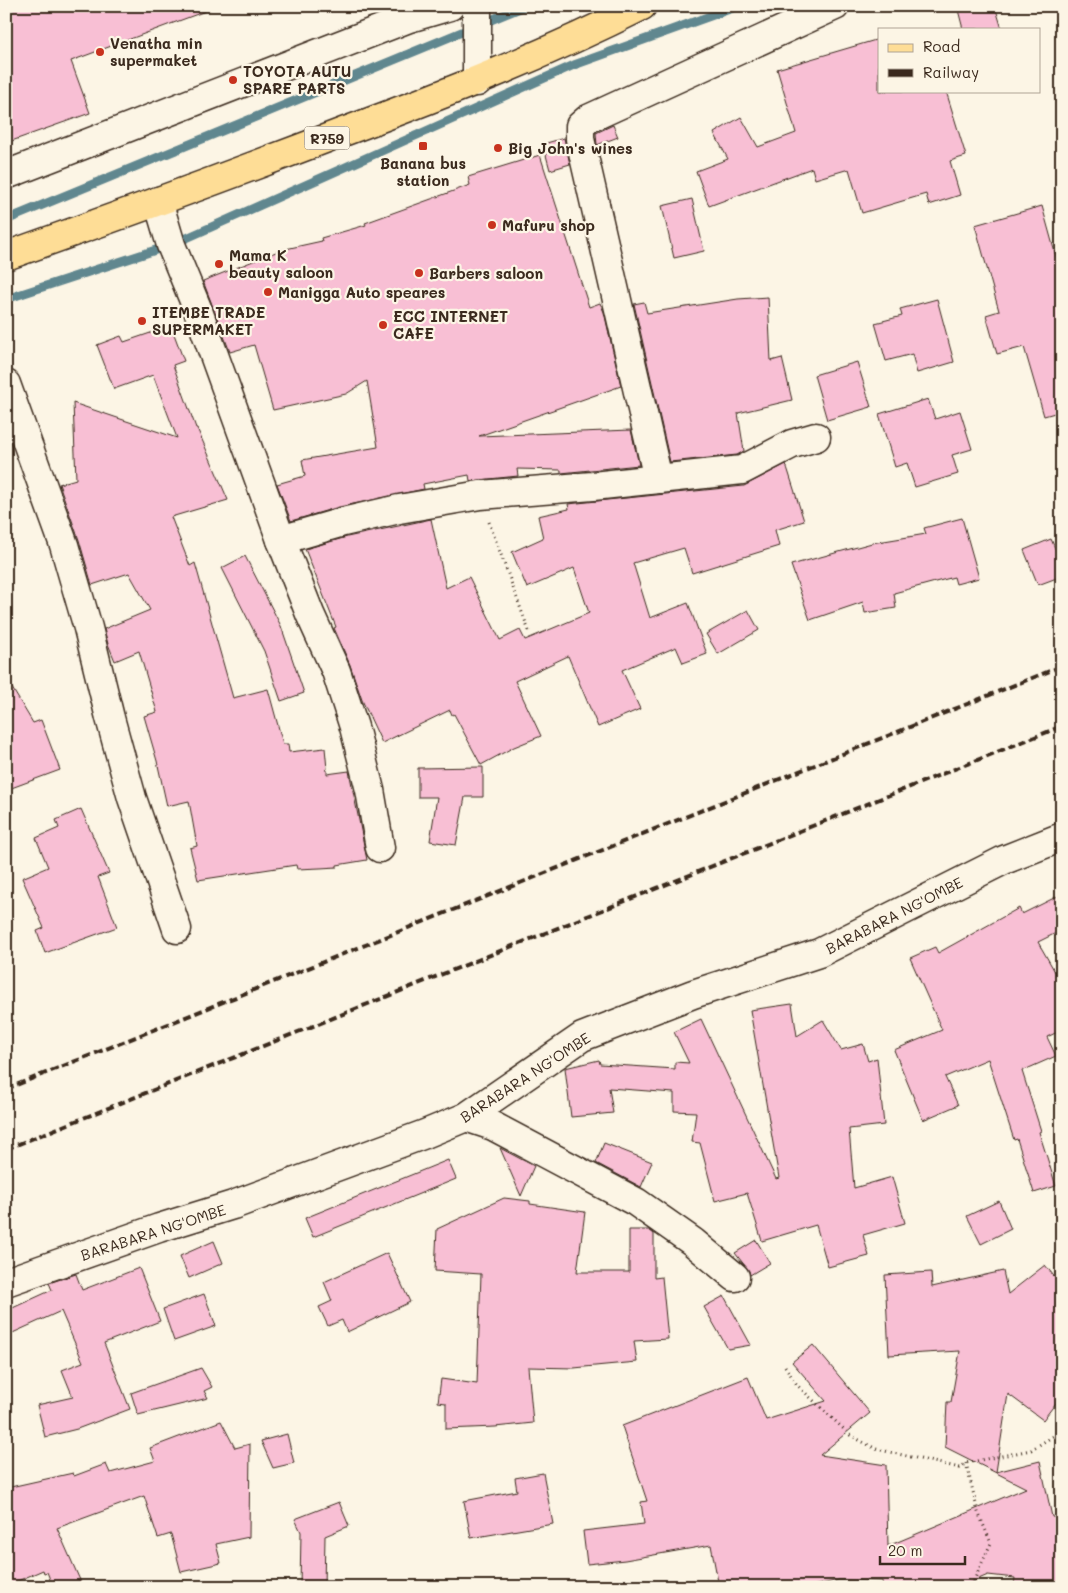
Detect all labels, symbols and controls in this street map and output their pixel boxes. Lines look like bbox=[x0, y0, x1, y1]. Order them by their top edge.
legend bbox=[878, 28, 1040, 92]
place label: Venatha min supermaket bbox=[110, 33, 202, 70]
text: Road bbox=[923, 36, 960, 56]
marker: Venatha min supermaket bbox=[94, 46, 106, 58]
place label: TOYOTA AUTU SPARE PARTS bbox=[243, 61, 351, 98]
text: Railway bbox=[923, 62, 979, 82]
marker: TOYOTA AUTU SPARE PARTS bbox=[227, 74, 239, 86]
road number: R759 bbox=[304, 126, 350, 150]
place label: Big John's wines bbox=[508, 138, 633, 158]
marker: Banana bus station bbox=[417, 140, 429, 152]
marker: Big John's wines bbox=[492, 142, 504, 154]
place label: Banana bus station bbox=[380, 153, 466, 190]
place label: Mafuru shop bbox=[502, 215, 595, 235]
marker: Mafuru shop bbox=[486, 219, 498, 231]
place label: Mama K beauty saloon bbox=[229, 245, 333, 282]
marker: Mama K beauty saloon bbox=[213, 258, 225, 270]
place label: Barbers saloon bbox=[429, 263, 543, 283]
marker: Barbers saloon bbox=[413, 267, 425, 279]
place label: Manigga Auto speares bbox=[278, 282, 445, 302]
marker: Manigga Auto speares bbox=[262, 286, 274, 298]
place label: ITEMBE TRADE SUPERMAKET bbox=[152, 302, 265, 339]
place label: ECC INTERNET CAFE bbox=[393, 306, 508, 343]
marker: ITEMBE TRADE SUPERMAKET bbox=[136, 315, 148, 327]
marker: ECC INTERNET CAFE bbox=[377, 319, 389, 331]
street label: BARABARA NG'OMBE bbox=[822, 872, 966, 958]
street label: BARABARA NG'OMBE bbox=[456, 1027, 594, 1127]
street label: BARABARA NG'OMBE bbox=[78, 1199, 228, 1265]
scale bar bbox=[880, 1533, 966, 1565]
text: 20 m bbox=[888, 1540, 922, 1560]

